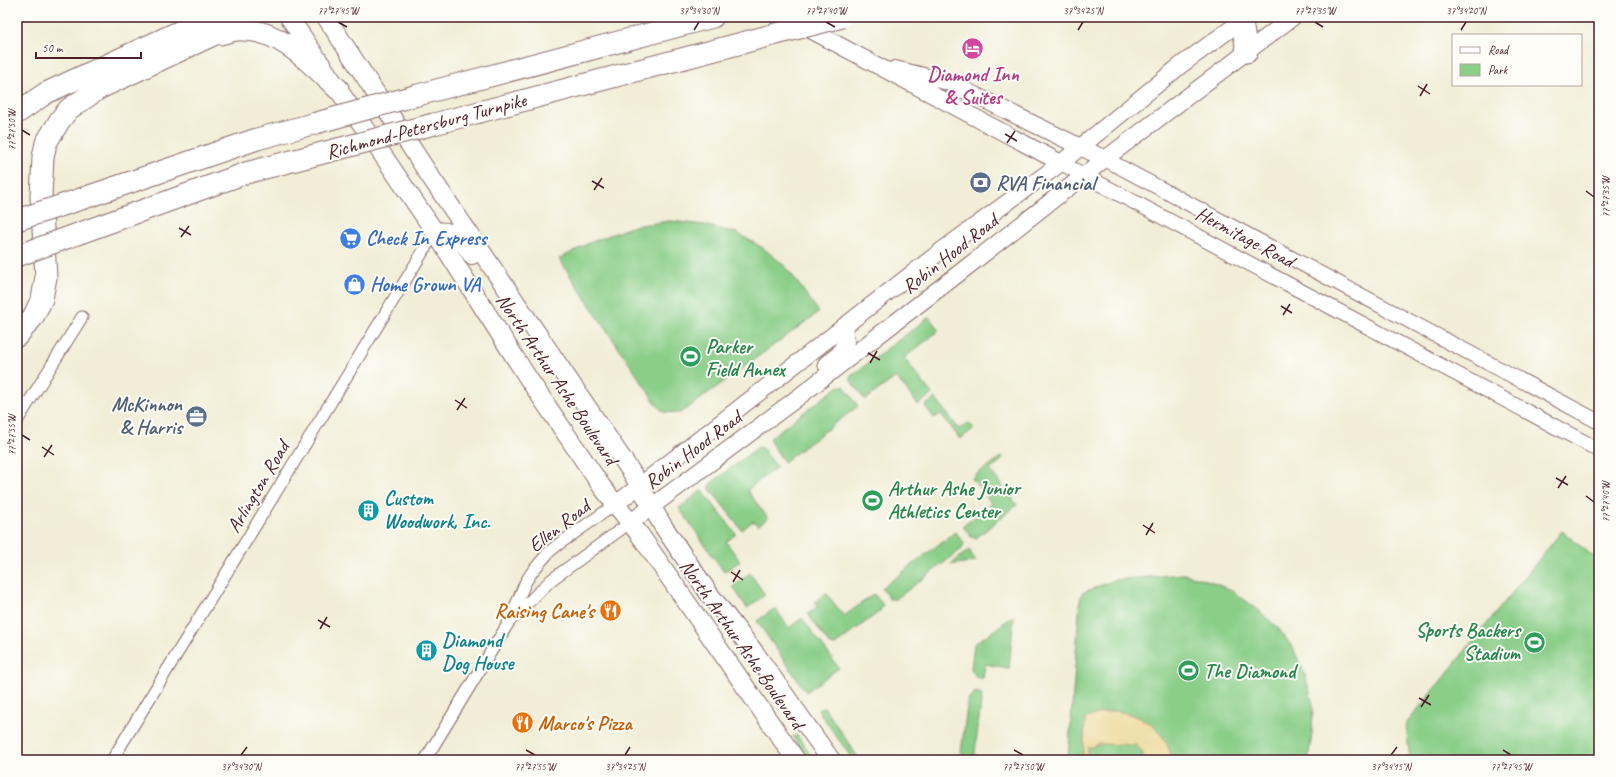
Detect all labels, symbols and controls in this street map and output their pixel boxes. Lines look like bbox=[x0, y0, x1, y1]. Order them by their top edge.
text: 77°27'45"W bbox=[318, 4, 360, 17]
text: 37°34'30"N bbox=[679, 4, 721, 17]
text: 77°27'40"W bbox=[806, 4, 848, 17]
text: 37°34'25"N bbox=[1063, 4, 1105, 17]
text: 77°27'35"W bbox=[1295, 4, 1337, 17]
text: 37°34'20"N bbox=[1446, 4, 1488, 17]
scale bar bbox=[36, 34, 141, 60]
legend bbox=[1452, 34, 1582, 86]
hotel icon: Diamond Inn & Suites bbox=[960, 35, 986, 61]
text: 50 m bbox=[42, 40, 64, 56]
text: Road bbox=[1488, 42, 1510, 58]
place label: Diamond Inn & Suites bbox=[927, 62, 1019, 110]
text: Park bbox=[1488, 62, 1509, 78]
street label: Richmond-Petersburg Turnpike bbox=[323, 87, 530, 165]
text: 77°27'50"W bbox=[5, 108, 18, 150]
bank icon: RVA Financial bbox=[967, 170, 993, 196]
place label: RVA Financial bbox=[996, 171, 1099, 196]
text: 77°27'35"W bbox=[1599, 175, 1612, 217]
street label: Hermitage Road bbox=[1192, 201, 1301, 275]
street label: Robin Hood Road bbox=[897, 207, 1005, 299]
supermarket icon: Check In Express bbox=[338, 225, 364, 251]
place label: Check In Express bbox=[366, 226, 488, 251]
shop icon: Home Grown VA bbox=[341, 271, 367, 297]
place label: Home Grown VA bbox=[370, 272, 482, 297]
street label: North Arthur Ashe Boulevard bbox=[490, 289, 625, 472]
place label: Parker Field Annex bbox=[706, 334, 787, 382]
sports icon: Parker Field Annex bbox=[678, 344, 704, 370]
place label: McKinnon & Harris bbox=[111, 392, 184, 440]
office icon: McKinnon & Harris bbox=[184, 403, 210, 429]
street label: Robin Hood Road bbox=[640, 404, 749, 495]
text: 77°27'55"W bbox=[5, 413, 18, 455]
street label: Arlington Road bbox=[221, 434, 297, 537]
place label: Arthur Ashe Junior Athletics Center bbox=[888, 476, 1023, 524]
text: 77°27'40"W bbox=[1599, 480, 1612, 522]
place label: Custom Woodwork, Inc. bbox=[384, 486, 491, 534]
sports icon: Arthur Ashe Junior Athletics Center bbox=[859, 487, 885, 513]
street label: Ellen Road bbox=[523, 492, 597, 558]
building icon: Custom Woodwork, Inc. bbox=[355, 497, 381, 523]
street label: North Arthur Ashe Boulevard bbox=[674, 554, 812, 736]
restaurant icon: Raising Cane's bbox=[597, 598, 623, 624]
place label: Raising Cane's bbox=[495, 599, 596, 624]
place label: Sports Backers Stadium bbox=[1415, 618, 1522, 666]
place label: Diamond Dog House bbox=[442, 628, 515, 676]
sports icon: Sports Backers Stadium bbox=[1522, 629, 1548, 655]
building icon: Diamond Dog House bbox=[413, 638, 439, 664]
sports icon: The Diamond bbox=[1176, 658, 1202, 684]
place label: The Diamond bbox=[1204, 659, 1299, 684]
restaurant icon: Marco's Pizza bbox=[510, 710, 536, 736]
place label: Marco's Pizza bbox=[538, 711, 633, 736]
text: 37°34'30"N bbox=[221, 760, 263, 773]
text: 77°27'55"W bbox=[515, 760, 557, 773]
text: 37°34'25"N bbox=[605, 760, 647, 773]
text: 77°27'50"W bbox=[1003, 760, 1045, 773]
text: 37°34'15"N bbox=[1371, 760, 1413, 773]
text: 77°27'45"W bbox=[1491, 760, 1533, 773]

